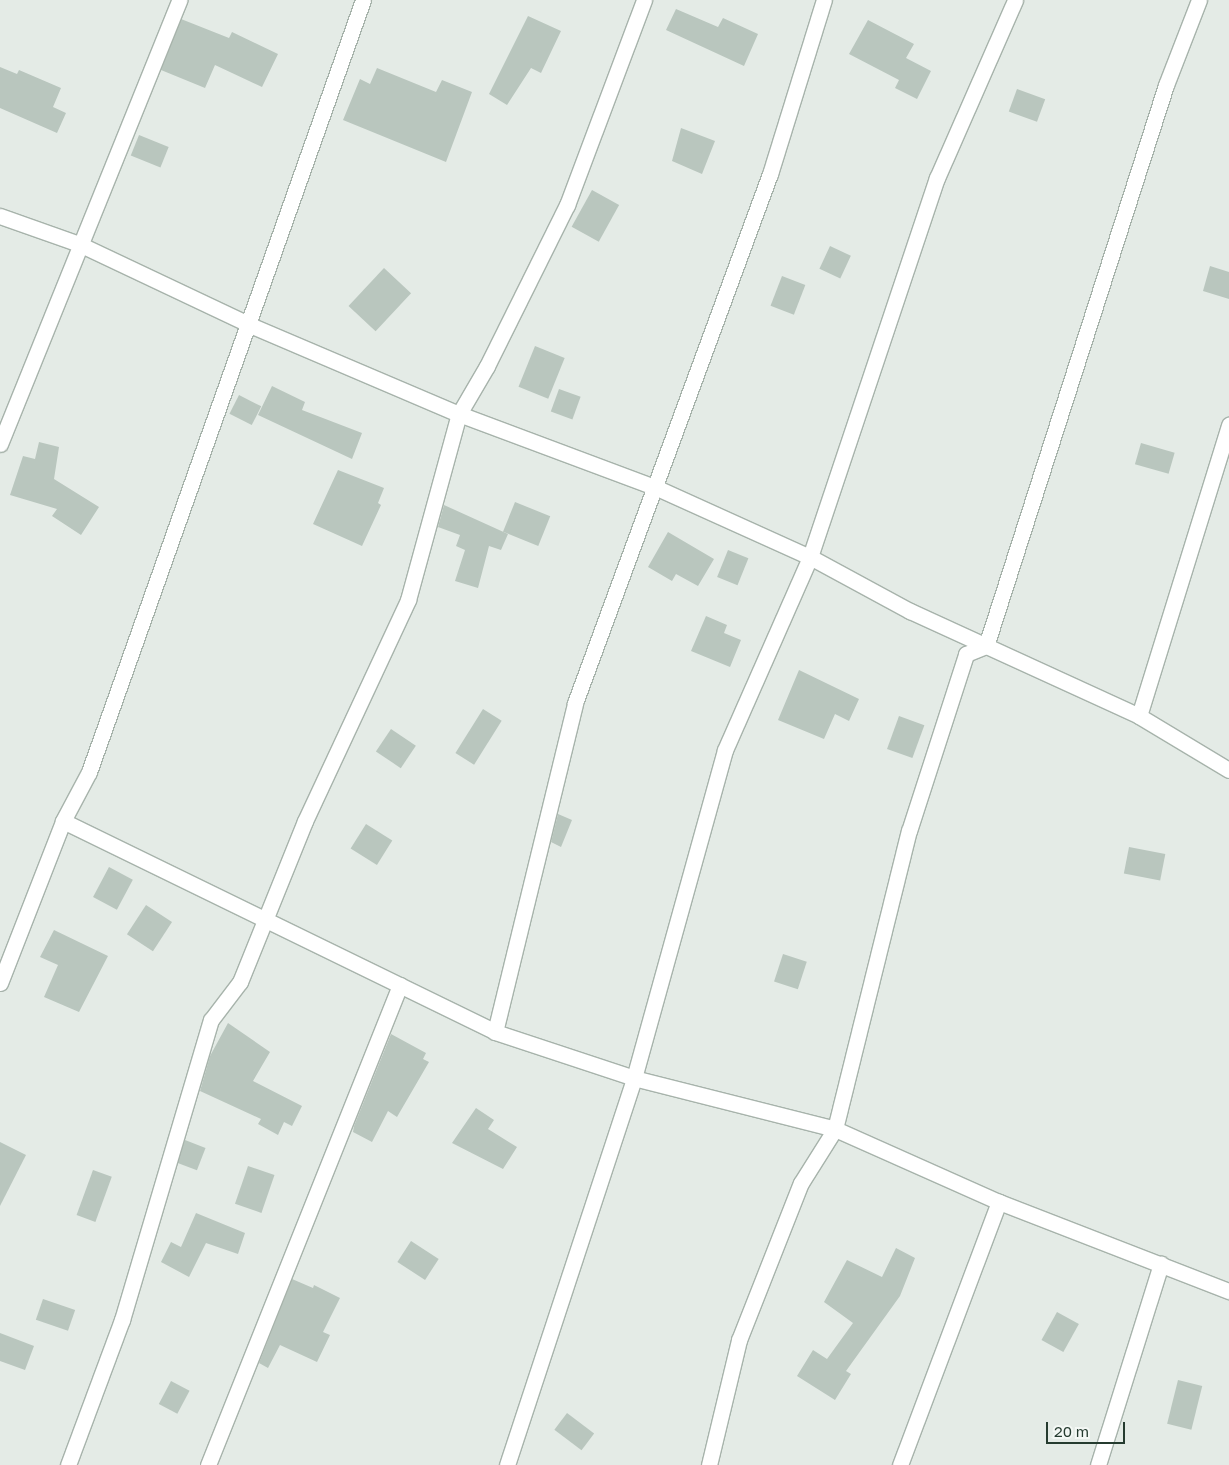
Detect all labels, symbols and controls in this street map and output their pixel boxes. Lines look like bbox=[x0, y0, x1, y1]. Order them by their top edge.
scale bar bbox=[1049, 1412, 1128, 1444]
text: 20 m bbox=[1054, 1422, 1089, 1440]

